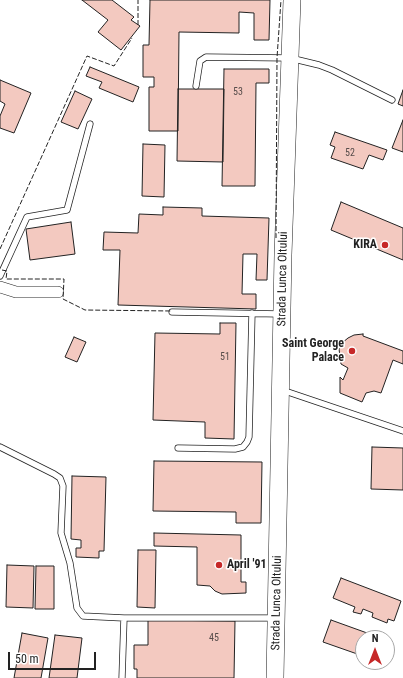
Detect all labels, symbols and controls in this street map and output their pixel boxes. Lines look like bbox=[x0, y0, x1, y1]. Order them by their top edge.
house number: 53 bbox=[233, 86, 243, 98]
house number: 52 bbox=[345, 147, 355, 159]
street label: Strada Lunca Oltului bbox=[275, 231, 291, 327]
place label: KIRA bbox=[353, 238, 377, 252]
marker: KIRA bbox=[380, 240, 390, 250]
place label: Saint George Palace bbox=[282, 337, 344, 365]
marker: Saint George Palace bbox=[347, 346, 357, 356]
house number: 51 bbox=[220, 351, 230, 363]
street label: Strada Lunca Oltului bbox=[269, 555, 285, 651]
place label: April '91 bbox=[227, 558, 267, 572]
marker: April '91 bbox=[214, 560, 224, 570]
north arrow bbox=[355, 630, 395, 670]
house number: 45 bbox=[209, 632, 219, 644]
text: N bbox=[372, 632, 378, 645]
scale bar bbox=[10, 644, 98, 670]
text: 50 m bbox=[15, 652, 39, 666]

